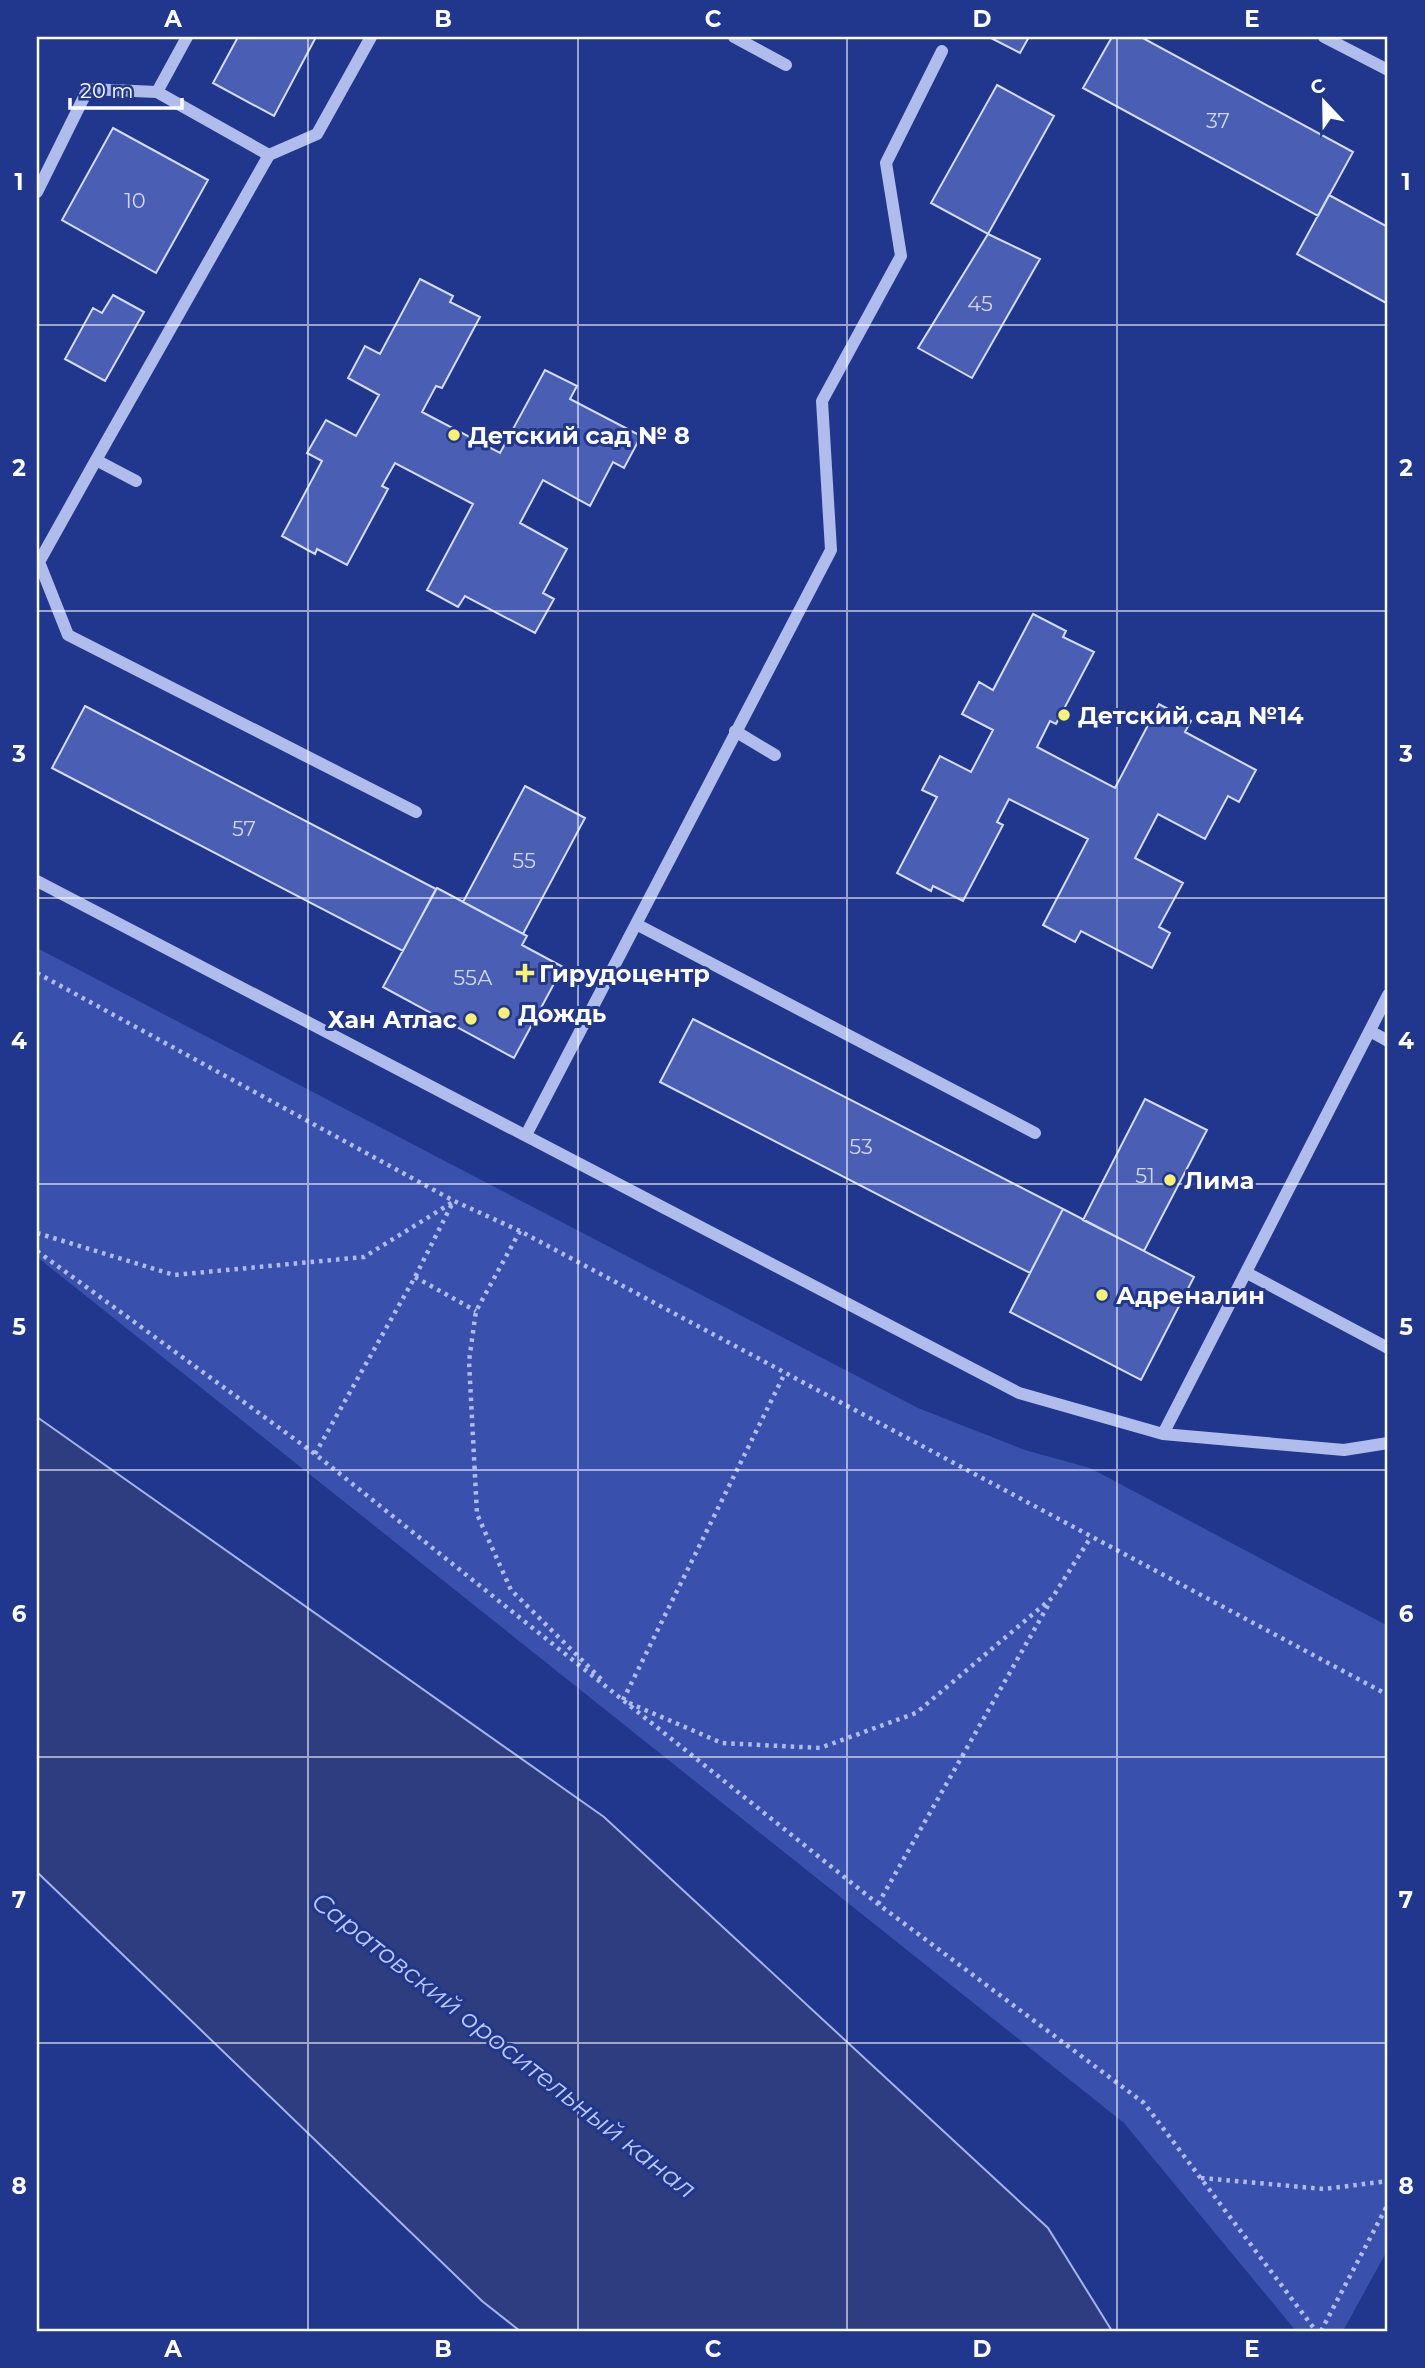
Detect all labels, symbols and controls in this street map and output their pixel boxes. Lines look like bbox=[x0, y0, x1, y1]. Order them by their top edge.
text: A bbox=[163, 5, 182, 33]
text: B bbox=[434, 5, 452, 33]
text: C bbox=[705, 5, 722, 33]
text: D bbox=[973, 5, 992, 33]
text: E bbox=[1244, 5, 1260, 33]
scale bar bbox=[70, 66, 182, 110]
north arrow bbox=[1288, 66, 1358, 136]
text: С bbox=[1307, 73, 1329, 100]
text: 20 m bbox=[80, 78, 134, 103]
house number: 37 bbox=[1206, 108, 1230, 133]
text: 1 bbox=[14, 168, 24, 196]
text: 1 bbox=[1401, 168, 1411, 196]
house number: 10 bbox=[124, 188, 146, 213]
house number: 45 bbox=[967, 291, 993, 316]
place label: Детский сад № 8 bbox=[468, 421, 690, 450]
marker: Детский сад № 8 bbox=[446, 427, 462, 443]
text: 2 bbox=[12, 454, 26, 482]
text: 2 bbox=[1399, 454, 1413, 482]
place label: Детский сад №14 bbox=[1078, 701, 1304, 730]
marker: Детский сад №14 bbox=[1056, 707, 1072, 723]
text: 3 bbox=[11, 740, 26, 768]
text: 3 bbox=[1398, 740, 1413, 768]
house number: 57 bbox=[232, 816, 256, 841]
house number: 55 bbox=[512, 848, 536, 873]
place label: Гирудоцентр bbox=[539, 959, 710, 988]
house number: 55А bbox=[453, 965, 493, 990]
marker: Гирудоцентр bbox=[517, 965, 533, 981]
place label: Дождь bbox=[518, 999, 606, 1028]
place label: Хан Атлас bbox=[328, 1005, 457, 1034]
marker: Дождь bbox=[496, 1005, 512, 1021]
marker: Хан Атлас bbox=[463, 1011, 479, 1027]
text: 4 bbox=[11, 1027, 27, 1055]
text: 4 bbox=[1398, 1027, 1414, 1055]
house number: 53 bbox=[849, 1134, 873, 1159]
house number: 51 bbox=[1135, 1163, 1155, 1188]
place label: Лима bbox=[1184, 1166, 1254, 1195]
marker: Лима bbox=[1162, 1172, 1178, 1188]
place label: Адреналин bbox=[1116, 1281, 1265, 1310]
marker: Адреналин bbox=[1094, 1287, 1110, 1303]
text: 5 bbox=[12, 1313, 26, 1341]
text: 5 bbox=[1399, 1313, 1413, 1341]
text: 6 bbox=[12, 1600, 27, 1628]
text: 6 bbox=[1399, 1600, 1414, 1628]
water label: Саратовский оросительный канал bbox=[305, 1885, 703, 2205]
text: 7 bbox=[12, 1886, 26, 1914]
text: 7 bbox=[1399, 1886, 1413, 1914]
text: 8 bbox=[11, 2172, 27, 2200]
text: 8 bbox=[1398, 2172, 1414, 2200]
text: A bbox=[163, 2335, 182, 2363]
text: B bbox=[434, 2335, 452, 2363]
text: C bbox=[705, 2335, 722, 2363]
text: D bbox=[973, 2335, 992, 2363]
text: E bbox=[1244, 2335, 1260, 2363]

